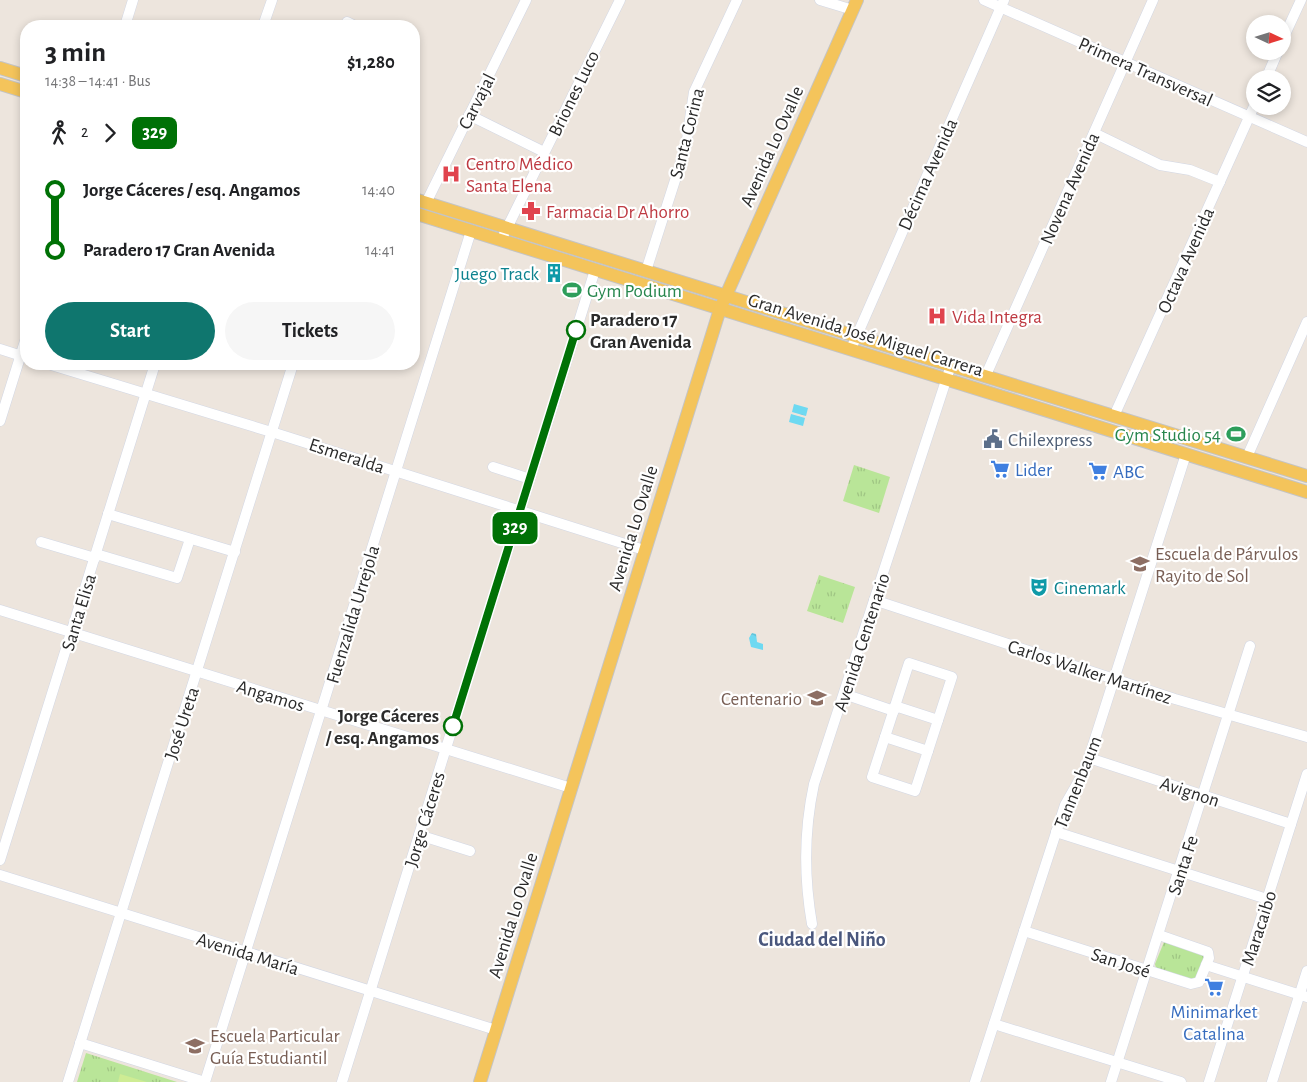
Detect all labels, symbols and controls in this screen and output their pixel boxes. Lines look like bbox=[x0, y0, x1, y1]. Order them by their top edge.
north arrow bbox=[1246, 15, 1291, 60]
map controls bbox=[1246, 15, 1291, 115]
street label: Primera Transversal bbox=[1075, 34, 1215, 110]
text: 3 min bbox=[45, 39, 106, 67]
street label: Briones Luco bbox=[545, 48, 603, 140]
text: $1,280 bbox=[347, 53, 395, 72]
button: layers bbox=[1246, 70, 1291, 115]
street label: Carvajal bbox=[455, 71, 499, 133]
text: 14:38 – 14:41 · Bus bbox=[45, 73, 151, 89]
street label: Avenida Lo Ovalle bbox=[737, 83, 808, 210]
street label: Santa Corina bbox=[667, 86, 708, 181]
street label: Décima Avenida bbox=[895, 116, 962, 233]
icon: walk bbox=[45, 119, 73, 147]
icon: forward bbox=[96, 119, 124, 147]
text: 2 bbox=[81, 124, 88, 140]
text: 329 bbox=[142, 124, 167, 142]
street label: Novena Avenida bbox=[1037, 130, 1104, 247]
place label: Centro Médico Santa Elena bbox=[466, 155, 573, 196]
hospital icon: Centro Médico Santa Elena bbox=[440, 163, 462, 185]
text: Jorge Cáceres / esq. Angamos bbox=[83, 181, 300, 200]
text: 14:40 bbox=[362, 182, 395, 198]
pharmacy icon: Farmacia Dr Ahorro bbox=[520, 200, 542, 222]
place label: Farmacia Dr Ahorro bbox=[546, 203, 689, 222]
street label: Octava Avenida bbox=[1155, 205, 1218, 316]
text: Paradero 17 Gran Avenida bbox=[83, 241, 275, 260]
text: 14:41 bbox=[365, 242, 395, 258]
building icon: Juego Track bbox=[543, 262, 565, 284]
place label: Juego Track bbox=[455, 265, 539, 284]
sports icon: Gym Podium bbox=[561, 279, 583, 301]
place label: Gym Podium bbox=[587, 282, 682, 301]
street label: Gran Avenida José Miguel Carrera bbox=[746, 291, 986, 380]
button: Start bbox=[45, 302, 215, 360]
button: Tickets bbox=[225, 302, 395, 360]
hospital icon: Vida Integra bbox=[926, 305, 948, 327]
place label: Vida Integra bbox=[952, 308, 1042, 327]
place label: Paradero 17 Gran Avenida bbox=[590, 311, 692, 352]
marker: Paradero 17 Gran Avenida bbox=[566, 320, 586, 340]
sports icon: Gym Studio 54 bbox=[1225, 423, 1247, 445]
place label: Gym Studio 54 bbox=[1115, 426, 1221, 445]
public building icon: Chilexpress bbox=[982, 428, 1004, 450]
place label: Chilexpress bbox=[1008, 431, 1093, 450]
street label: Esmeralda bbox=[306, 435, 387, 478]
supermarket icon: Lider bbox=[989, 458, 1011, 480]
supermarket icon: ABC bbox=[1087, 460, 1109, 482]
place label: Lider bbox=[1015, 461, 1052, 480]
street label: Avenida Lo Ovalle bbox=[605, 463, 662, 593]
place label: ABC bbox=[1113, 463, 1144, 482]
line badge: 329 bbox=[486, 512, 544, 544]
text: 329 bbox=[503, 519, 527, 537]
street label: Fuenzalida Urrejola bbox=[323, 543, 384, 686]
place label: Escuela de Párvulos Rayito de Sol bbox=[1155, 545, 1298, 586]
school or university icon: Escuela de Párvulos Rayito de Sol bbox=[1129, 553, 1151, 575]
street label: Avenida Centenario bbox=[831, 571, 894, 714]
street label: Santa Elisa bbox=[59, 572, 100, 653]
theatre icon: Cinemark bbox=[1028, 576, 1050, 598]
place label: Cinemark bbox=[1054, 579, 1126, 598]
street label: Carlos Walker Martínez bbox=[1005, 637, 1174, 708]
street label: Angamos bbox=[234, 677, 307, 716]
street label: José Ureta bbox=[162, 685, 203, 762]
school or university icon: Centenario bbox=[806, 687, 828, 709]
place label: Centenario bbox=[721, 690, 802, 709]
place label: Jorge Cáceres / esq. Angamos bbox=[325, 707, 439, 748]
marker: Jorge Cáceres / esq. Angamos bbox=[443, 716, 463, 736]
street label: Tannenbaum bbox=[1051, 734, 1106, 831]
street label: Jorge Cáceres bbox=[402, 770, 449, 869]
street label: Avignon bbox=[1157, 774, 1222, 811]
street label: Santa Fe bbox=[1165, 833, 1202, 898]
street label: Avenida Lo Ovalle bbox=[485, 850, 542, 980]
street label: Maracaibo bbox=[1238, 889, 1280, 968]
street label: Avenida María bbox=[194, 930, 301, 979]
district label: Ciudad del Niño bbox=[758, 930, 886, 950]
street label: San José bbox=[1089, 945, 1152, 982]
supermarket icon: Minimarket Catalina bbox=[1203, 976, 1225, 998]
place label: Minimarket Catalina bbox=[1170, 1003, 1258, 1044]
place label: Escuela Particular Guía Estudiantil bbox=[210, 1027, 340, 1068]
school or university icon: Escuela Particular Guía Estudiantil bbox=[184, 1035, 206, 1057]

